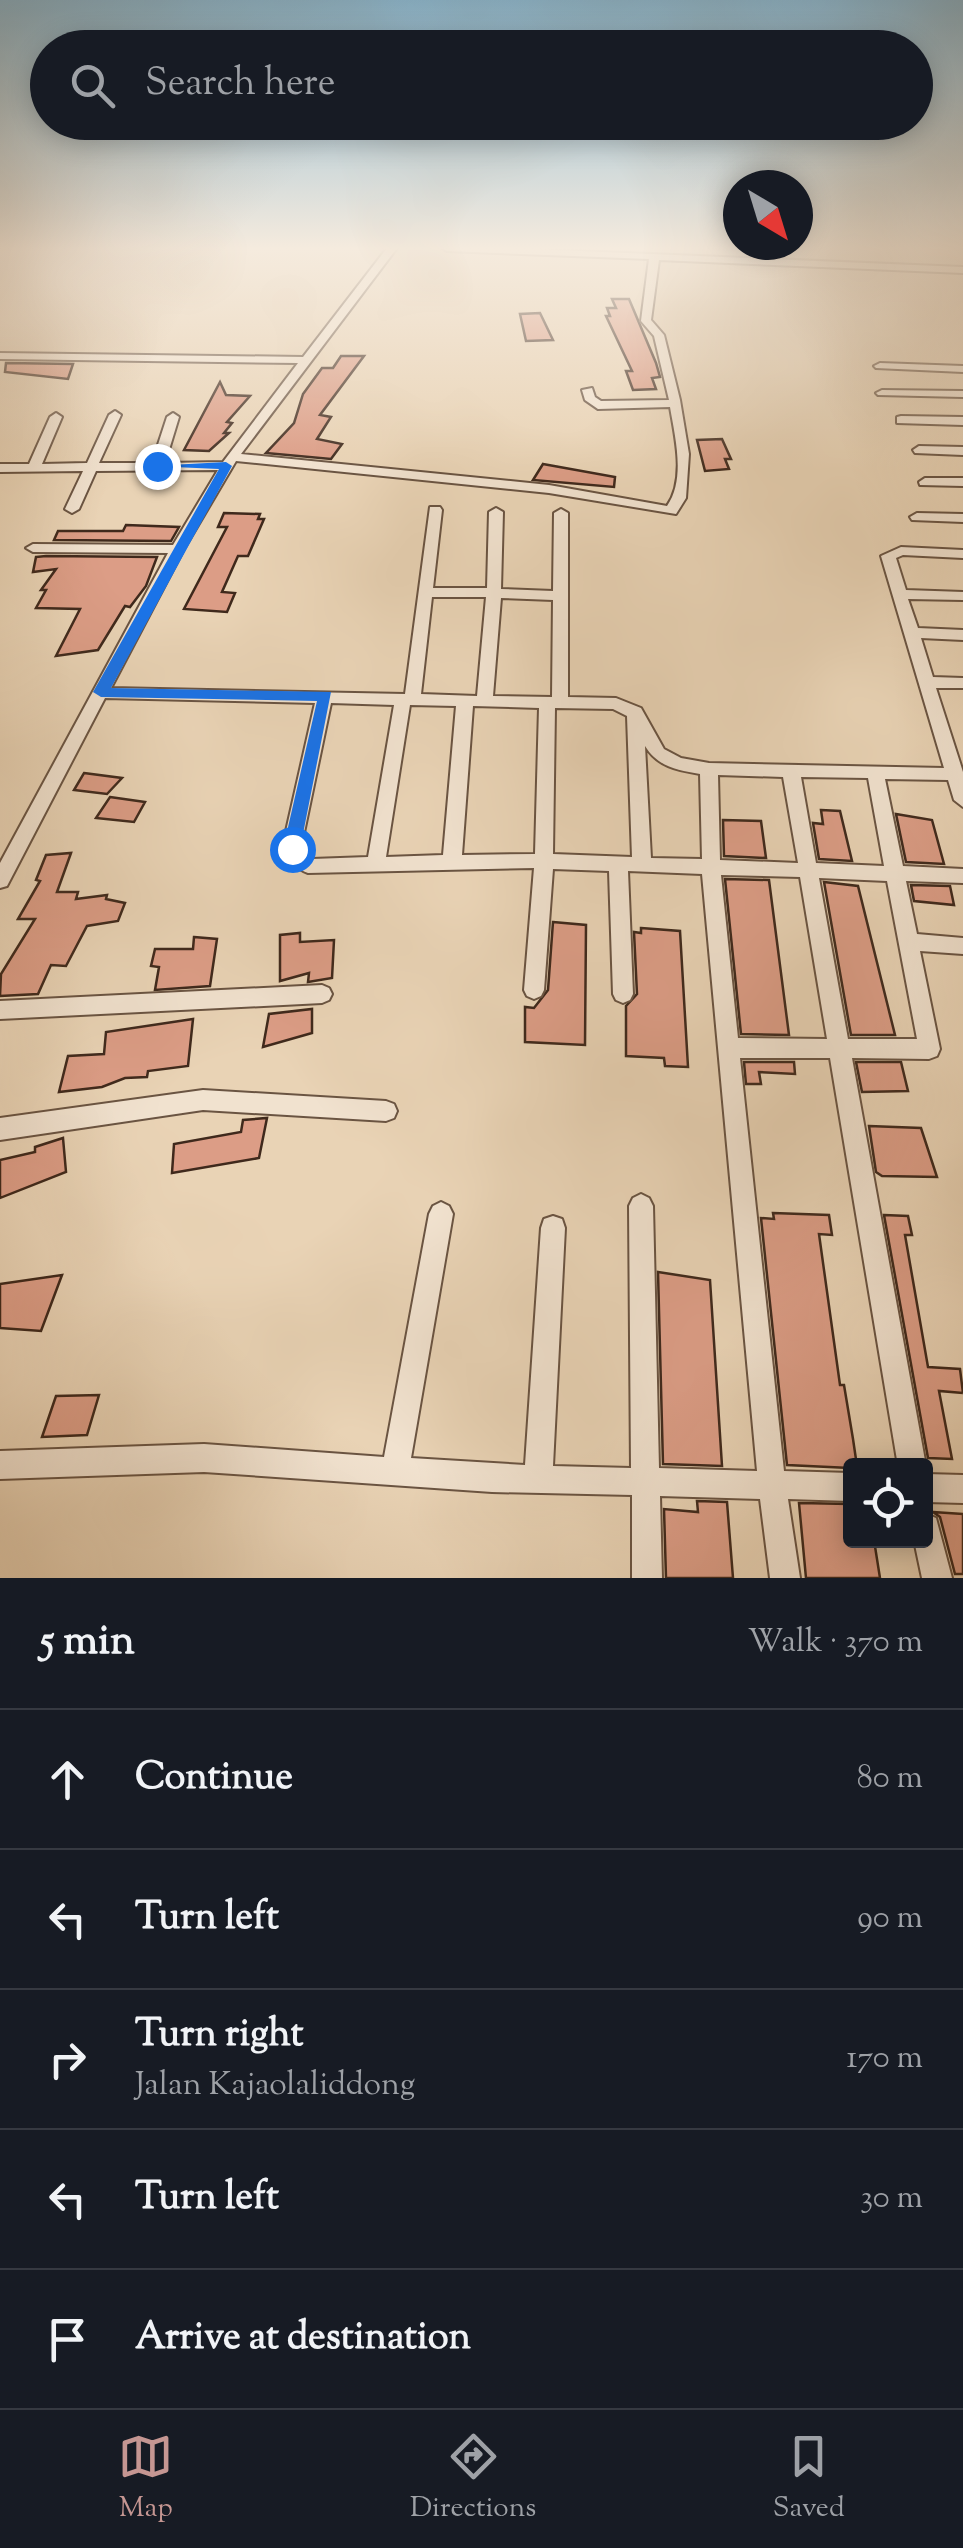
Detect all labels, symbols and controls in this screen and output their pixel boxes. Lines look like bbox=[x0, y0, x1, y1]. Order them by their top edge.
search box bbox=[30, 30, 933, 140]
icon: search bbox=[65, 58, 120, 113]
text: Search here bbox=[145, 58, 336, 112]
north arrow bbox=[723, 170, 813, 260]
route end bbox=[135, 444, 181, 490]
route start bbox=[270, 827, 316, 873]
map controls bbox=[843, 1458, 933, 1548]
button: locate bbox=[843, 1458, 933, 1548]
text: 5 min bbox=[40, 1613, 135, 1673]
text: Walk · 370 m bbox=[748, 1620, 923, 1666]
icon: ahead bbox=[40, 1752, 95, 1807]
text: Continue bbox=[135, 1752, 293, 1806]
text: 80 m bbox=[857, 1756, 923, 1802]
icon: left bbox=[40, 1892, 95, 1947]
text: Turn left bbox=[135, 1892, 279, 1946]
text: 90 m bbox=[857, 1896, 923, 1942]
text: Turn right bbox=[135, 2009, 303, 2063]
icon: right bbox=[40, 2032, 95, 2087]
text: 170 m bbox=[846, 2036, 923, 2082]
text: Jalan Kajaolaliddong bbox=[135, 2063, 415, 2109]
icon: left bbox=[40, 2172, 95, 2227]
text: Turn left bbox=[135, 2172, 279, 2226]
text: 30 m bbox=[860, 2176, 923, 2222]
icon: arrive bbox=[40, 2312, 95, 2367]
text: Arrive at destination bbox=[135, 2312, 471, 2366]
tab: Map bbox=[118, 2429, 173, 2529]
tab: Directions bbox=[410, 2429, 536, 2529]
tab: Saved bbox=[773, 2429, 845, 2529]

